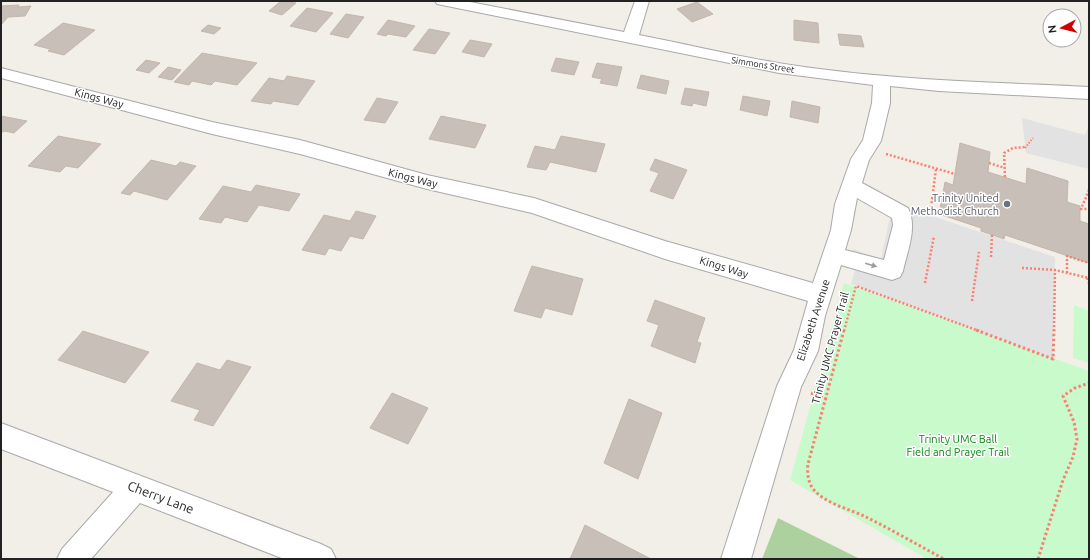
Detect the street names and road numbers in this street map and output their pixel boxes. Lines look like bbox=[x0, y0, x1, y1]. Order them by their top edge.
street label: Simmons Street bbox=[731, 55, 796, 75]
street label: Kings Way bbox=[73, 86, 126, 110]
street label: Kings Way bbox=[387, 166, 440, 190]
street label: Kings Way bbox=[698, 254, 751, 280]
street label: Elizabeth Avenue bbox=[794, 278, 832, 362]
street label: Trinity UMC Prayer Trail bbox=[809, 291, 851, 405]
street label: Cherry Lane bbox=[126, 478, 196, 516]

